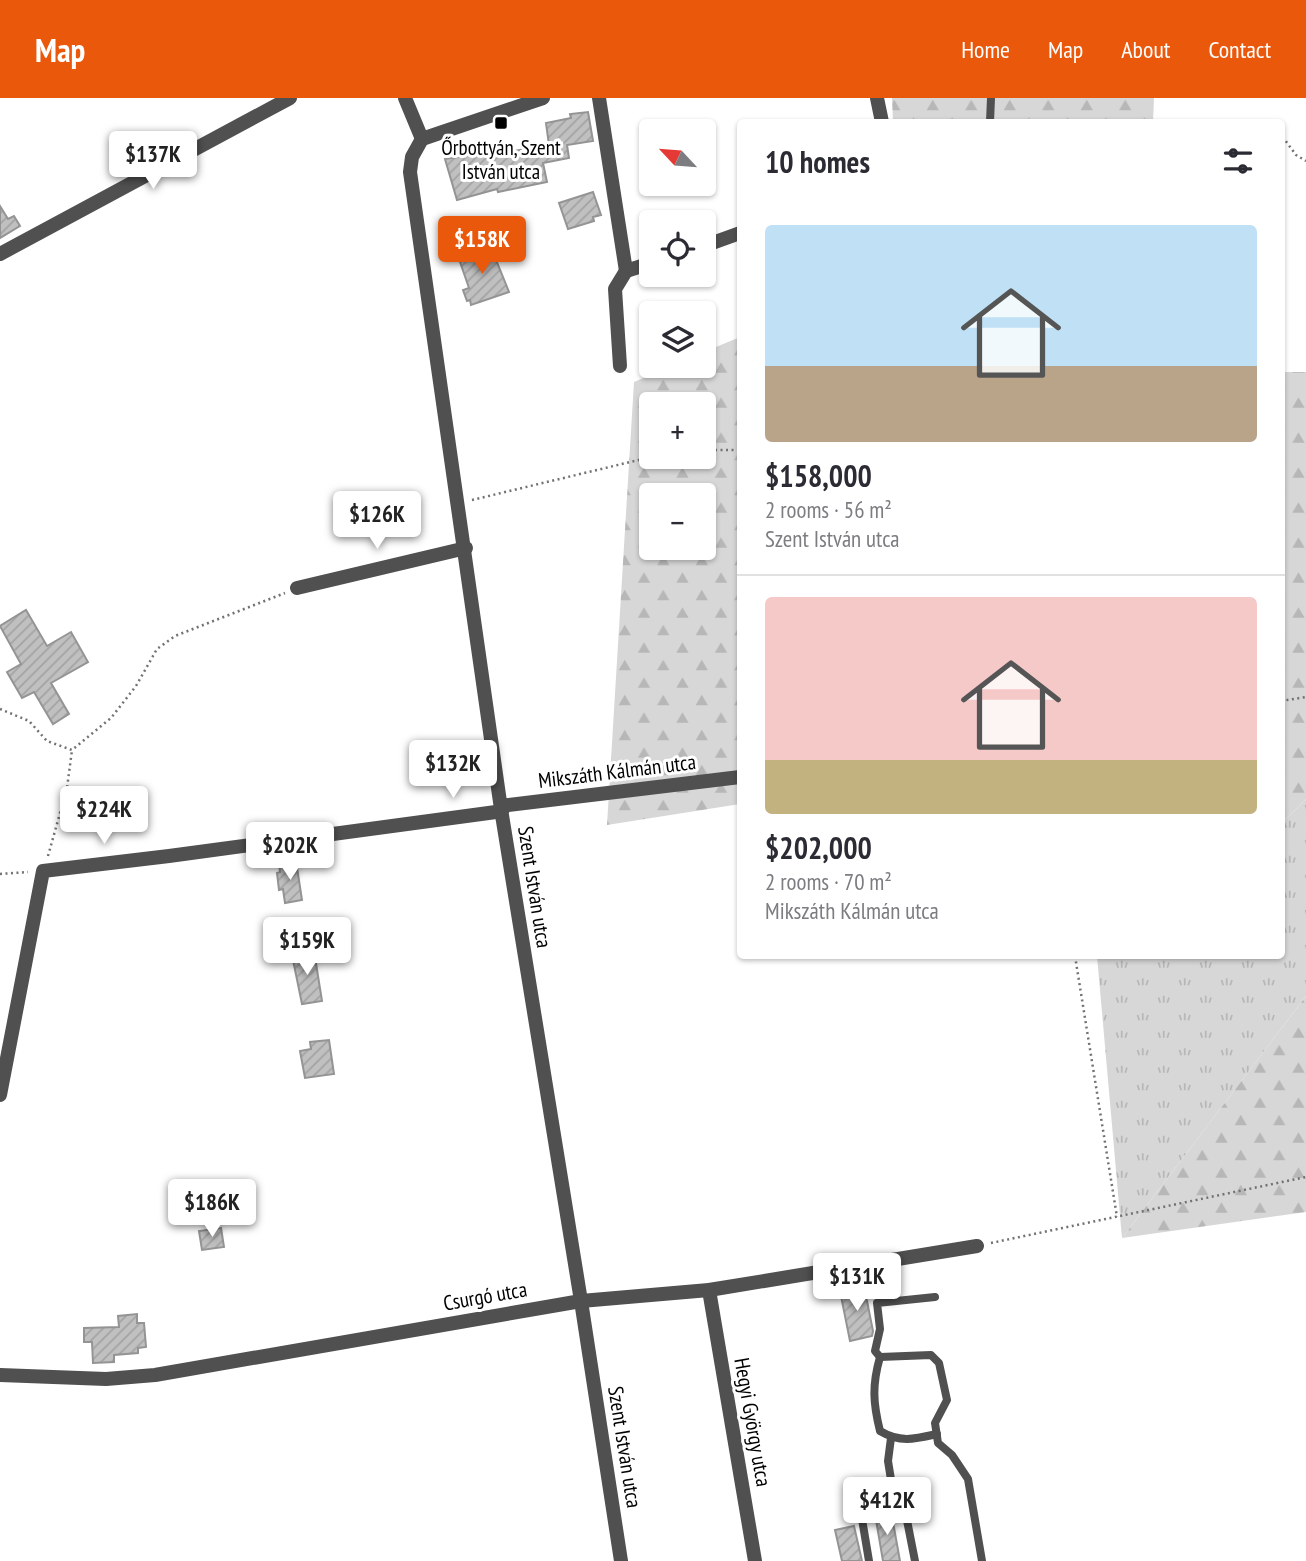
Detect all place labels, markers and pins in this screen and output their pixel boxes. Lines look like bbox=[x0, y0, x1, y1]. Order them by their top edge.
marker: Őrbottyán, Szent István utca bbox=[493, 115, 509, 131]
pin: $137K bbox=[104, 132, 202, 191]
place label: Őrbottyán, Szent István utca bbox=[441, 134, 561, 185]
pin: $158K bbox=[433, 216, 531, 276]
pin: $126K bbox=[328, 491, 426, 551]
pin: $132K bbox=[404, 740, 502, 800]
pin: $224K bbox=[55, 786, 153, 846]
pin: $202K bbox=[241, 822, 339, 882]
pin: $159K bbox=[258, 918, 356, 977]
pin: $186K bbox=[163, 1180, 261, 1239]
pin: $131K bbox=[808, 1254, 906, 1313]
pin: $412K bbox=[838, 1478, 936, 1537]

